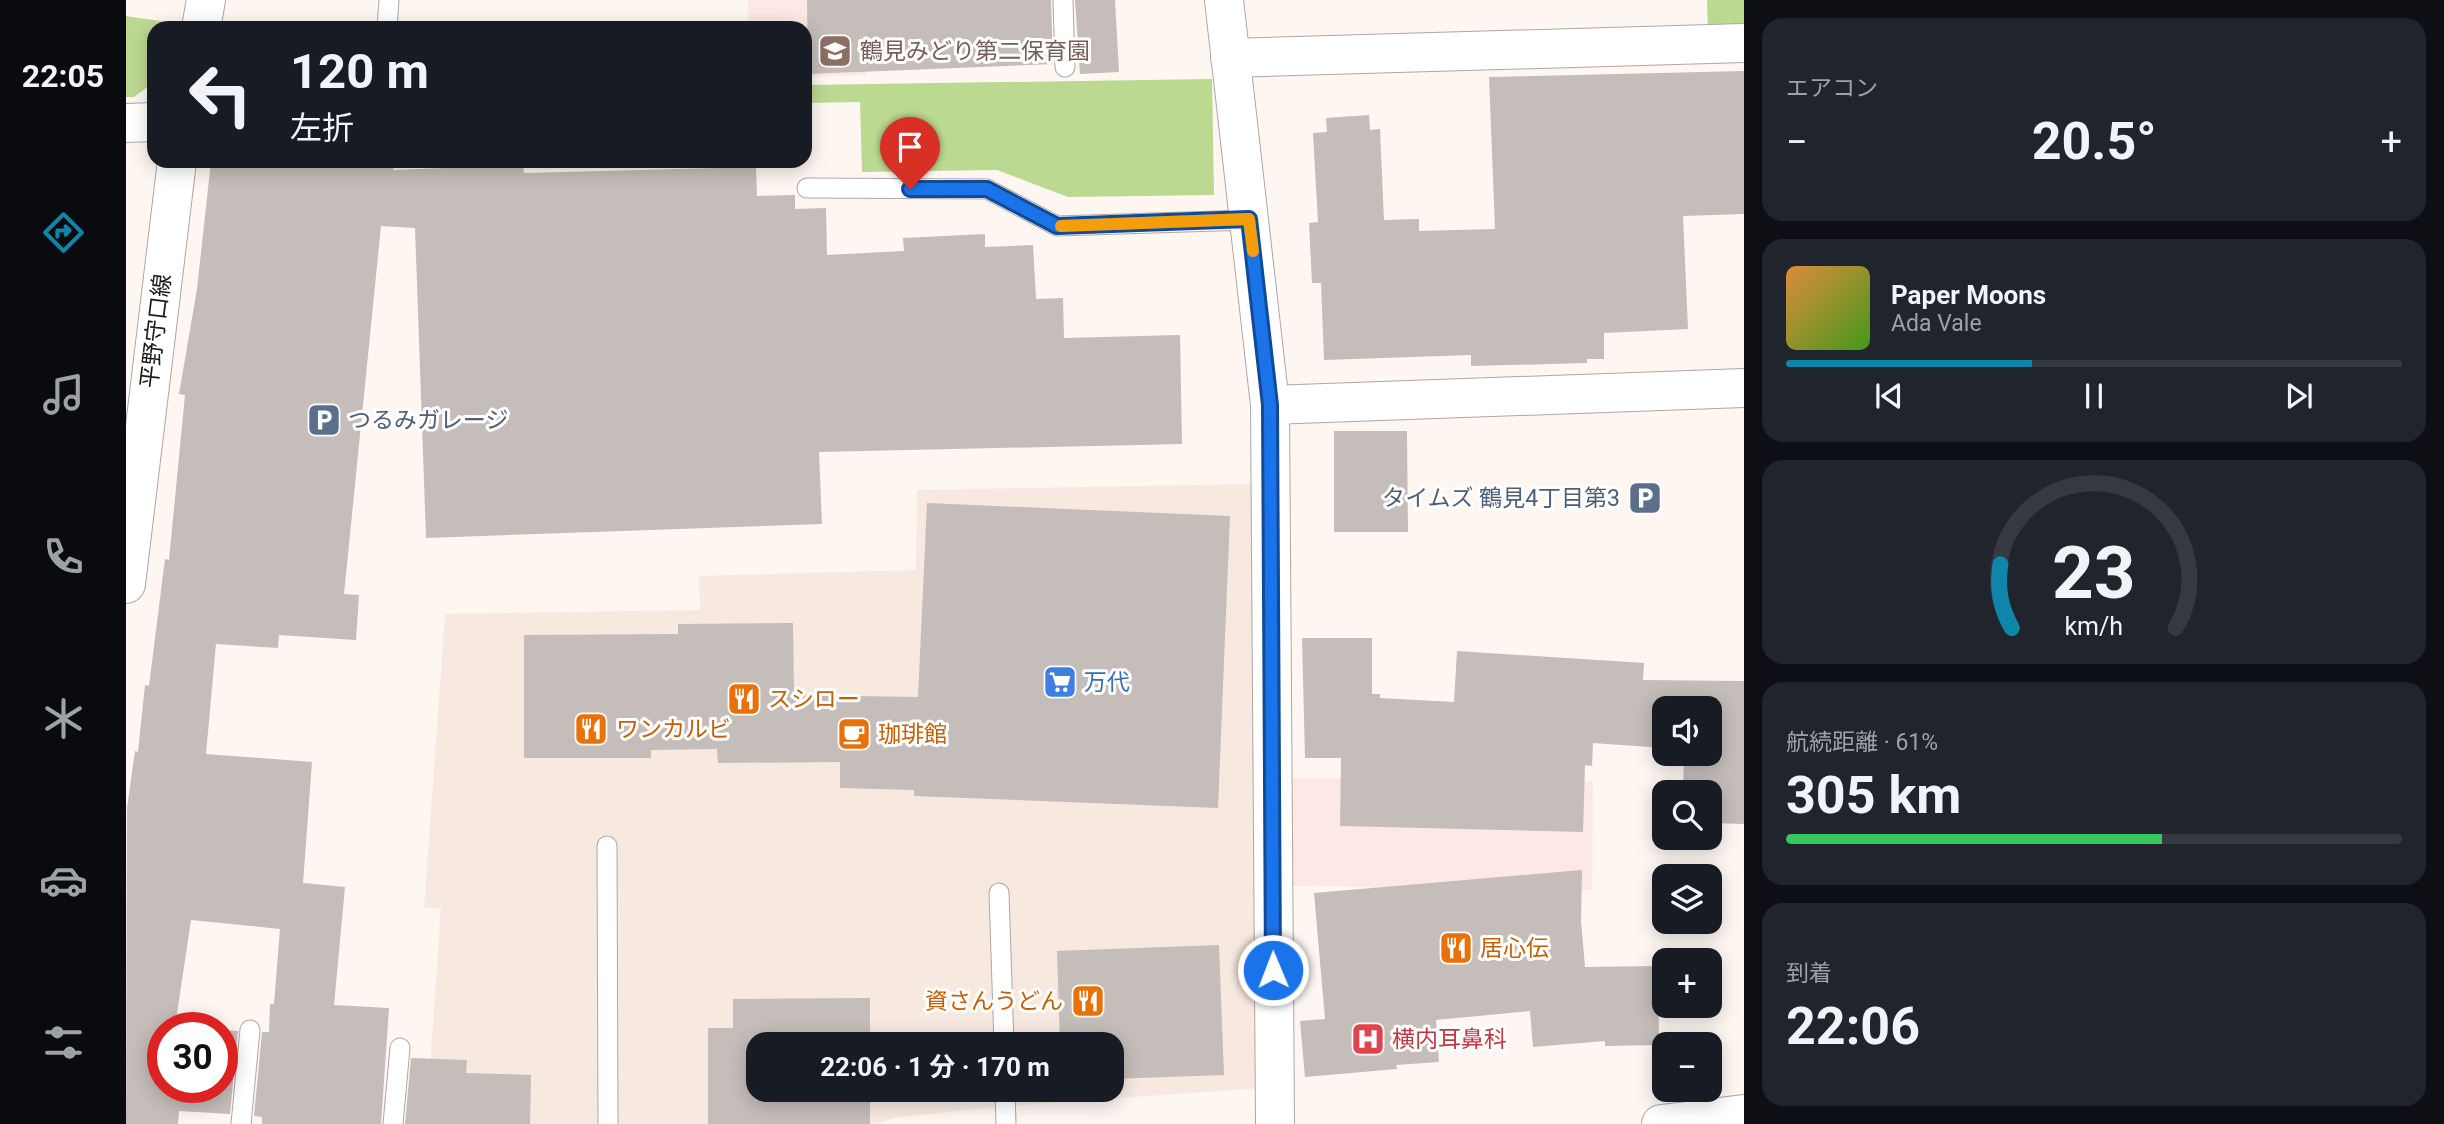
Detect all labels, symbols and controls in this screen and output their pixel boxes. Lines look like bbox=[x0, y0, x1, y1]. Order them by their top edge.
school or university icon: 鶴見みどり第二保育園 bbox=[816, 32, 854, 70]
place label: 鶴見みどり第二保育園 bbox=[860, 38, 1090, 65]
text: 120 m bbox=[290, 43, 429, 100]
icon: left bbox=[175, 49, 266, 140]
text: 22:05 bbox=[22, 57, 104, 95]
text: エアコン bbox=[1786, 75, 1878, 102]
text: 左折 bbox=[290, 109, 354, 147]
text: 20.5° bbox=[2032, 111, 2157, 172]
pin bbox=[880, 117, 940, 189]
text: − bbox=[1786, 120, 1808, 164]
text: + bbox=[2380, 120, 2402, 164]
icon: arrive bbox=[891, 128, 929, 166]
icon: directions bbox=[39, 208, 88, 257]
street label: 平野守口線 bbox=[136, 272, 176, 390]
text: Paper Moons bbox=[1891, 280, 2046, 310]
text: Ada Vale bbox=[1891, 310, 1982, 337]
icon: music bbox=[39, 370, 88, 419]
icon: previous bbox=[1870, 377, 1908, 415]
icon: pause bbox=[2075, 377, 2113, 415]
icon: next bbox=[2280, 377, 2318, 415]
parking icon: つるみガレージ bbox=[305, 401, 343, 439]
place label: つるみガレージ bbox=[348, 407, 509, 434]
parking icon: タイムズ 鶴見4丁目第3 bbox=[1626, 479, 1664, 517]
place label: タイムズ 鶴見4丁目第3 bbox=[1382, 485, 1620, 512]
text: 23 bbox=[2052, 530, 2136, 616]
icon: phone bbox=[39, 532, 88, 581]
text: km/h bbox=[2065, 612, 2123, 641]
supermarket icon: 万代 bbox=[1041, 663, 1079, 701]
place label: 万代 bbox=[1084, 669, 1130, 696]
restaurant icon: スシロー bbox=[725, 680, 763, 718]
place label: スシロー bbox=[768, 686, 860, 713]
icon: climate bbox=[39, 694, 88, 743]
map controls bbox=[1652, 696, 1722, 1102]
button: sound bbox=[1652, 696, 1722, 766]
restaurant icon: ワンカルビ bbox=[572, 710, 610, 748]
cafe icon: 珈琲館 bbox=[835, 715, 873, 753]
place label: ワンカルビ bbox=[616, 716, 731, 743]
place label: 珈琲館 bbox=[878, 721, 947, 748]
text: 航続距離 · 61% bbox=[1786, 729, 1938, 756]
text: 305 km bbox=[1786, 765, 1961, 826]
button: search bbox=[1652, 780, 1722, 850]
icon: car bbox=[39, 856, 88, 905]
button: layers bbox=[1652, 864, 1722, 934]
restaurant icon: 居心伝 bbox=[1437, 929, 1475, 967]
position arrow bbox=[1236, 933, 1310, 1007]
place label: 居心伝 bbox=[1480, 935, 1549, 962]
button: + bbox=[1652, 948, 1722, 1018]
text: 到着 bbox=[1786, 960, 1832, 987]
restaurant icon: 資さんうどん bbox=[1069, 982, 1107, 1020]
place label: 資さんうどん bbox=[925, 988, 1063, 1015]
text: 22:06 bbox=[1786, 996, 1920, 1057]
speed limit sign: 30 bbox=[147, 1012, 238, 1103]
icon: filters bbox=[39, 1018, 88, 1067]
hospital icon: 横内耳鼻科 bbox=[1349, 1020, 1387, 1058]
place label: 横内耳鼻科 bbox=[1392, 1026, 1507, 1053]
button: − bbox=[1652, 1032, 1722, 1102]
text: 22:06 · 1 分 · 170 m bbox=[820, 1052, 1050, 1082]

